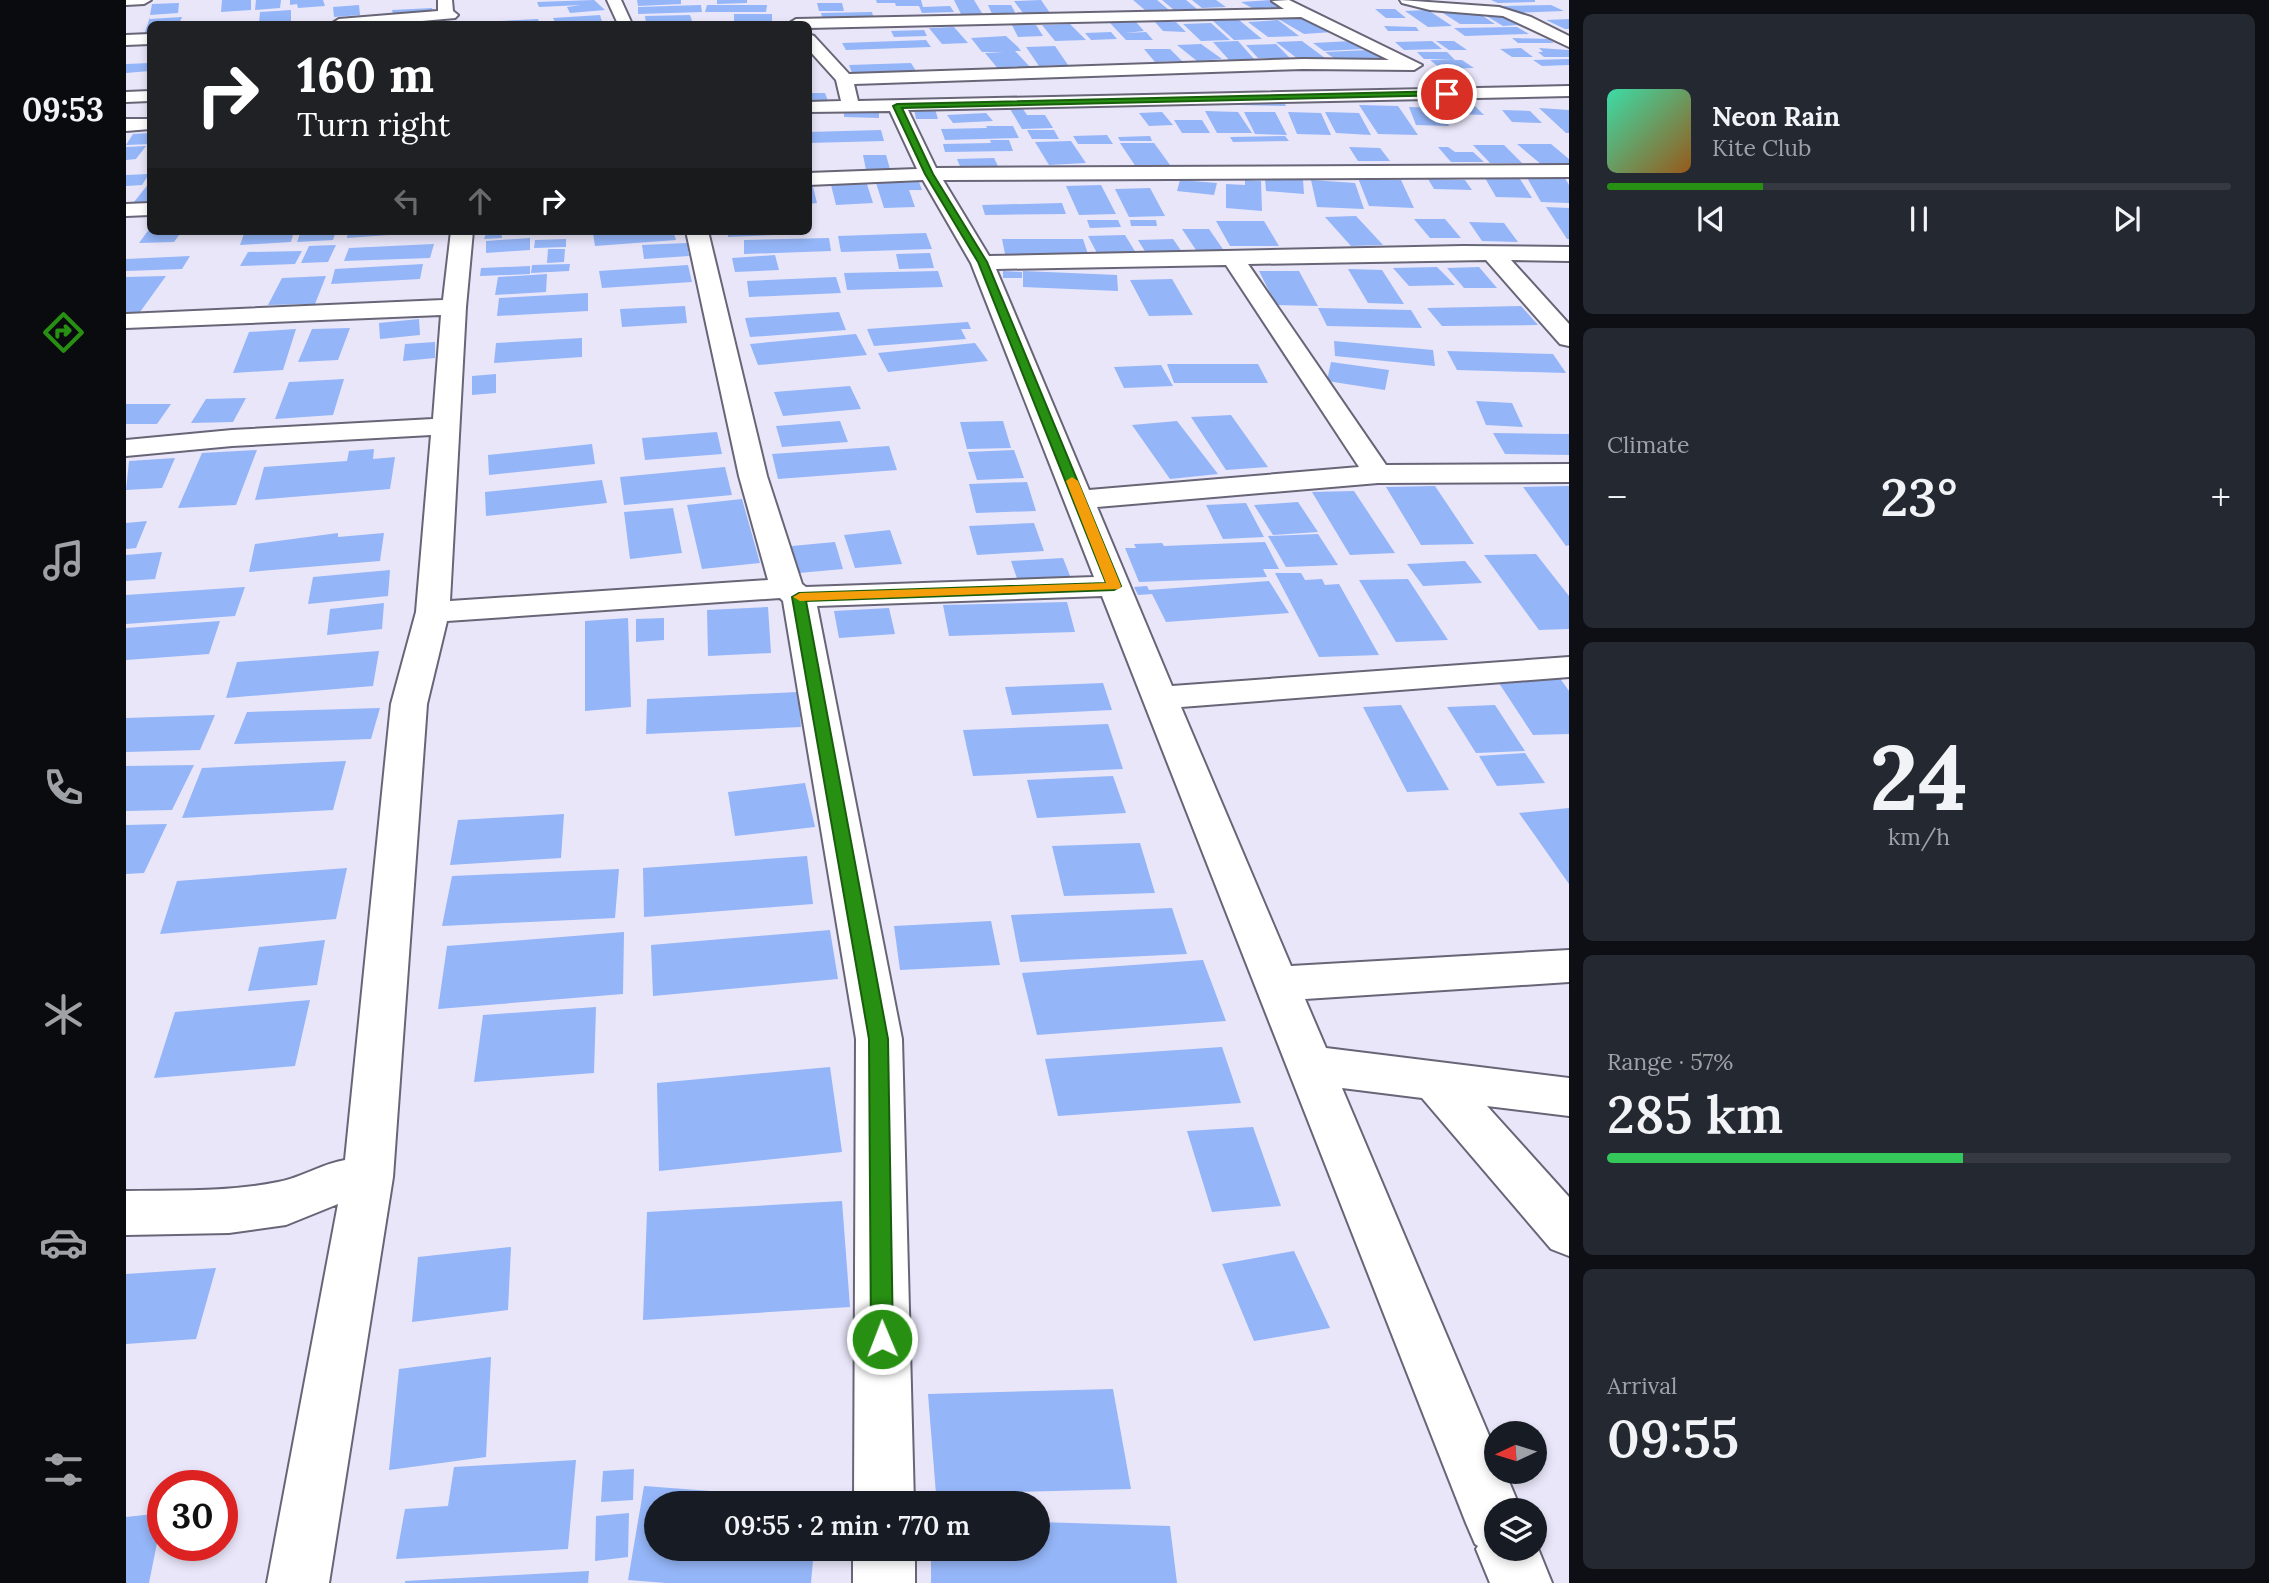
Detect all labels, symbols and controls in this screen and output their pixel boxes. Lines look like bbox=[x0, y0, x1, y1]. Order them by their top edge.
text: 160 m bbox=[297, 43, 434, 105]
icon: right bbox=[182, 49, 273, 140]
pin bbox=[1417, 64, 1477, 124]
icon: arrive bbox=[1428, 75, 1466, 113]
text: 09:53 bbox=[22, 89, 104, 130]
text: Neon Rain bbox=[1712, 100, 1840, 133]
text: Turn right bbox=[297, 104, 450, 145]
text: Kite Club bbox=[1712, 133, 1811, 162]
icon: left bbox=[388, 182, 426, 220]
icon: ahead bbox=[461, 182, 499, 220]
icon: right bbox=[534, 182, 572, 220]
icon: previous bbox=[1692, 200, 1730, 238]
icon: pause bbox=[1900, 200, 1938, 238]
icon: next bbox=[2108, 200, 2146, 238]
icon: directions bbox=[39, 308, 88, 357]
text: Climate bbox=[1607, 430, 1689, 459]
text: 23° bbox=[1881, 464, 1957, 530]
text: − bbox=[1607, 473, 1627, 521]
text: + bbox=[2211, 473, 2231, 521]
icon: music bbox=[39, 536, 88, 585]
text: 24 bbox=[1870, 718, 1968, 835]
icon: phone bbox=[39, 763, 88, 812]
text: km/h bbox=[1888, 822, 1950, 851]
icon: climate bbox=[39, 990, 88, 1039]
text: Range · 57% bbox=[1607, 1047, 1733, 1076]
text: 285 km bbox=[1607, 1081, 1784, 1147]
icon: car bbox=[39, 1218, 88, 1267]
position arrow bbox=[845, 1302, 919, 1376]
text: Arrival bbox=[1607, 1371, 1677, 1400]
text: 09:55 bbox=[1607, 1405, 1739, 1471]
north arrow bbox=[1484, 1421, 1547, 1484]
map controls bbox=[1484, 1421, 1547, 1561]
icon: filters bbox=[39, 1445, 88, 1494]
speed limit sign: 30 bbox=[147, 1470, 238, 1561]
button: layers bbox=[1484, 1498, 1547, 1561]
text: 09:55 · 2 min · 770 m bbox=[724, 1509, 970, 1542]

